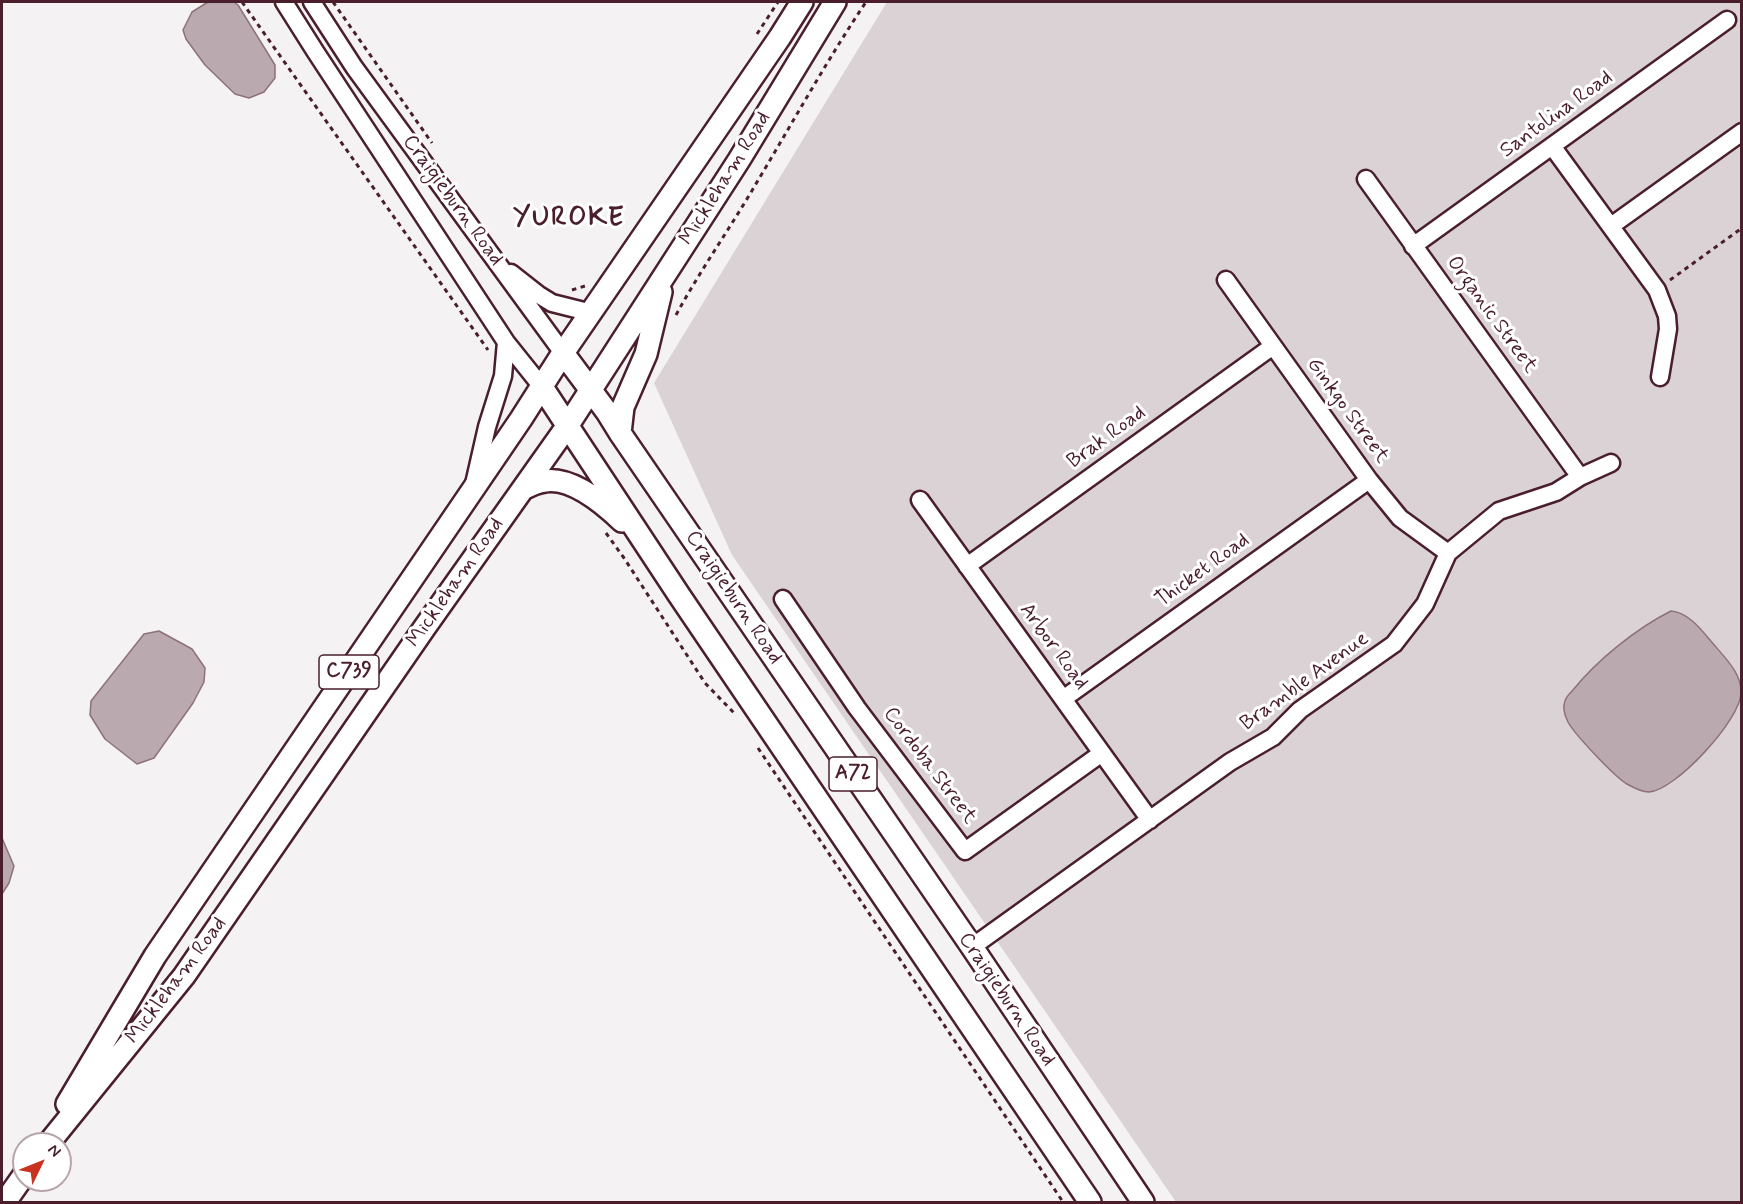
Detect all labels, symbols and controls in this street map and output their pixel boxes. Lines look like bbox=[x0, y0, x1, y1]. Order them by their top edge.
street label: Santolina Road bbox=[1496, 66, 1618, 164]
street label: Mickleham Road bbox=[675, 108, 777, 250]
street label: Craigieburn Road bbox=[396, 131, 508, 271]
district label: YUROKE bbox=[515, 203, 623, 235]
street label: Organic Street bbox=[1440, 252, 1542, 378]
street label: Ginkgo Street bbox=[1300, 353, 1394, 469]
street label: Brak Road bbox=[1063, 401, 1151, 475]
street label: Mickleham Road bbox=[402, 513, 510, 653]
street label: Craigieburn Road bbox=[679, 526, 787, 670]
street label: Thicket Road bbox=[1151, 528, 1255, 614]
street label: Arbor Road bbox=[1013, 599, 1093, 695]
street label: Bramble Avenue bbox=[1236, 627, 1374, 737]
road number: C739 bbox=[319, 655, 379, 689]
street label: Cordoba Street bbox=[877, 703, 981, 829]
road number: A72 bbox=[829, 757, 877, 791]
street label: Mickleham Road bbox=[121, 912, 233, 1050]
street label: Craigieburn Road bbox=[952, 928, 1060, 1072]
north arrow bbox=[12, 1132, 72, 1192]
text: N bbox=[43, 1140, 65, 1162]

